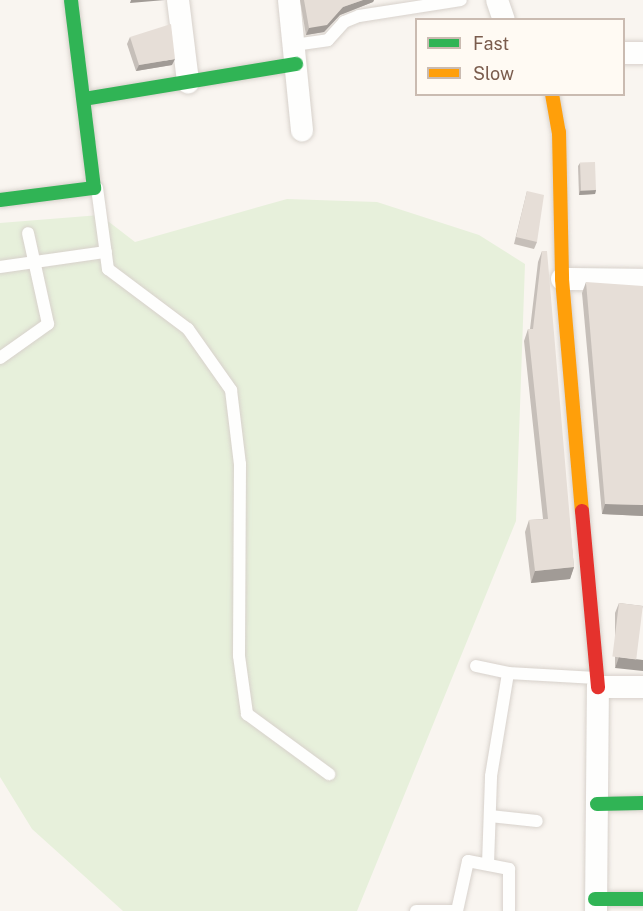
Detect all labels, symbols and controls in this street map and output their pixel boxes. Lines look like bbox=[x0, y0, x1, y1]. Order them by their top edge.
legend bbox=[415, 18, 625, 96]
text: Fast bbox=[473, 33, 509, 54]
text: Slow bbox=[473, 63, 514, 84]

